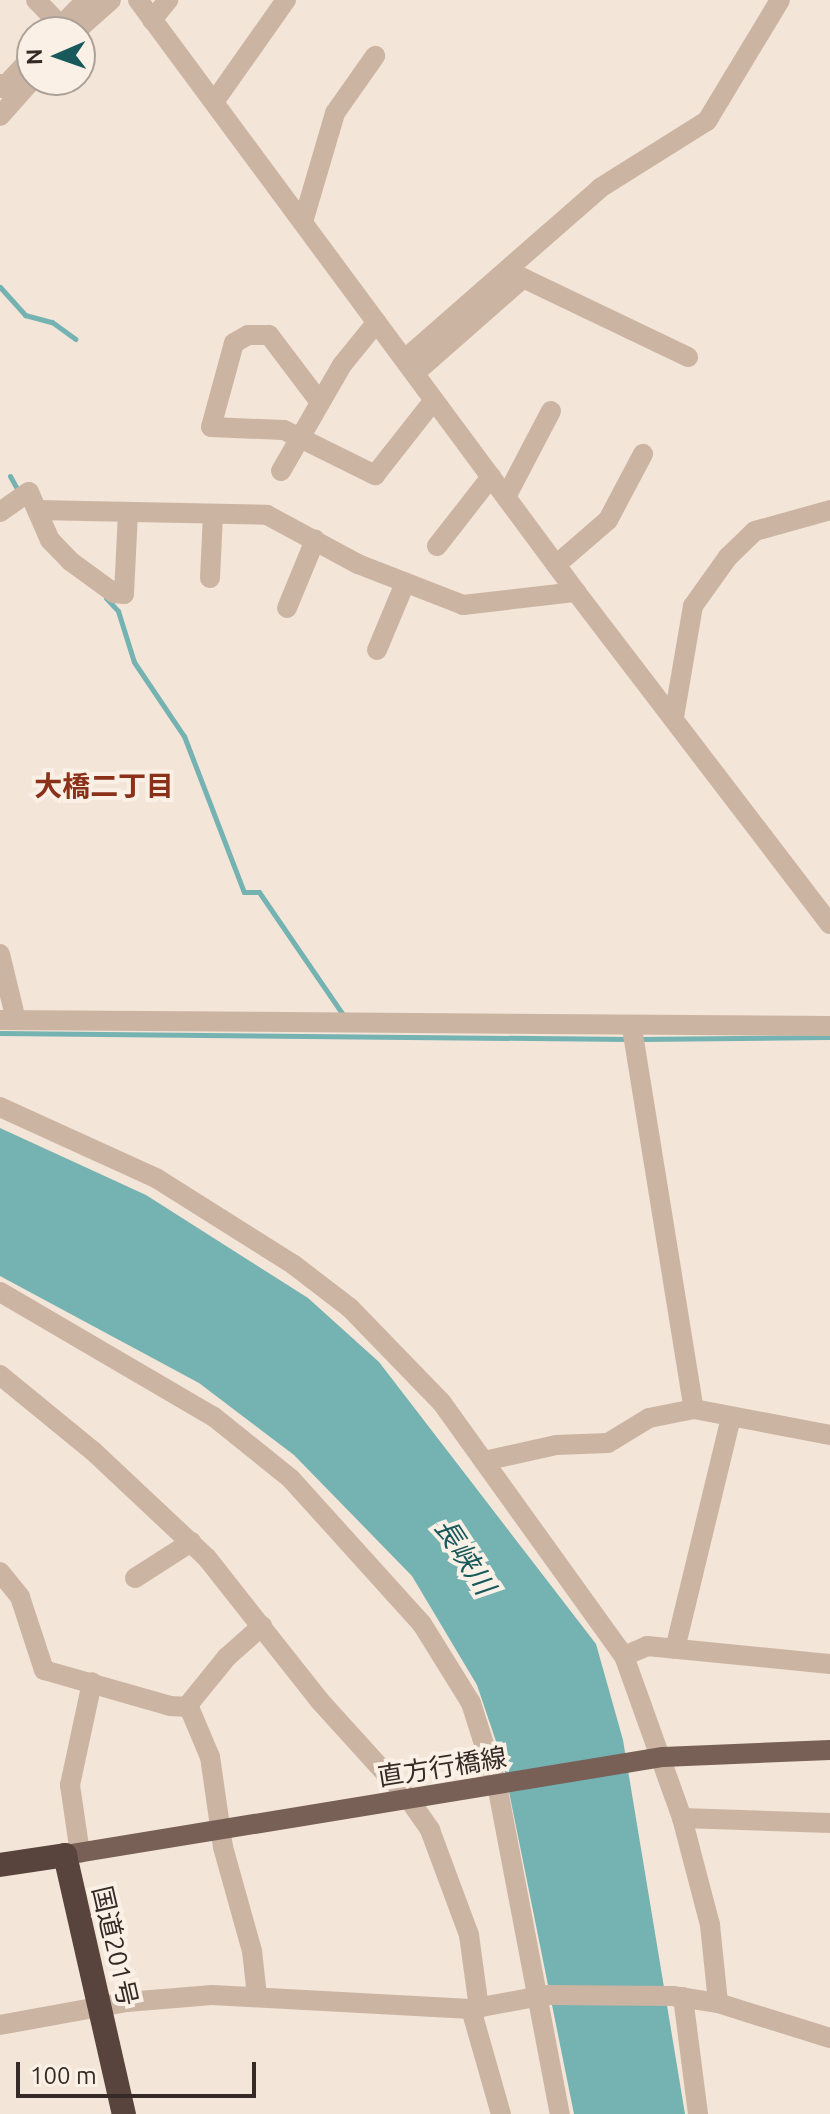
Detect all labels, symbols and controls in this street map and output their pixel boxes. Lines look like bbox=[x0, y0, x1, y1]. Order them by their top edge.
north arrow bbox=[16, 16, 96, 96]
text: N bbox=[21, 48, 46, 65]
district label: 大橋二丁目 bbox=[34, 769, 174, 803]
water label: 長峡川 bbox=[428, 1512, 502, 1600]
street label: 直方行橋線 bbox=[375, 1741, 509, 1793]
street label: 国道201号 bbox=[86, 1883, 144, 2009]
scale bar bbox=[20, 2046, 260, 2096]
text: 100 m bbox=[30, 2062, 97, 2089]

